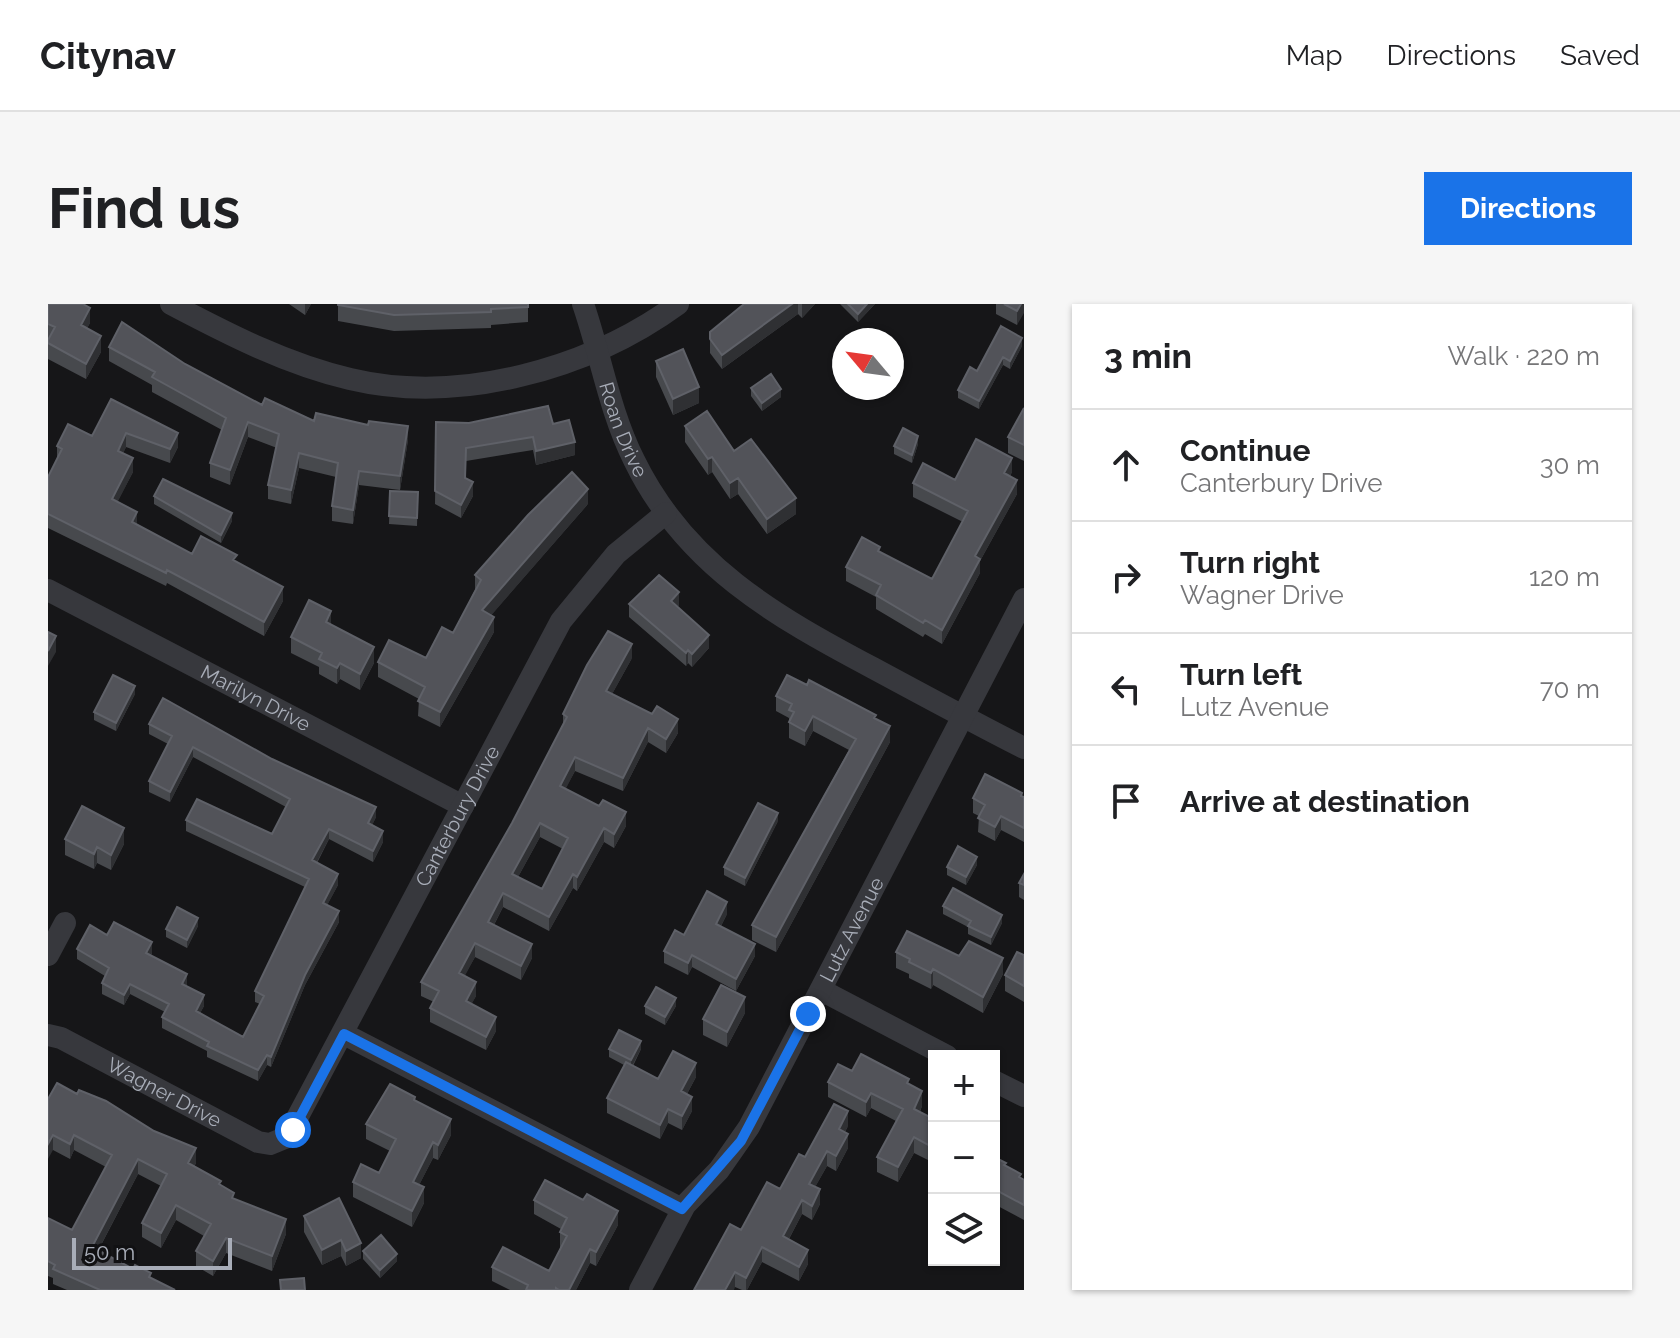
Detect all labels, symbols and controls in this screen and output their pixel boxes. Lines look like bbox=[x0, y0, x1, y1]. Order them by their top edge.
text: Citynav bbox=[40, 33, 176, 78]
text: Map bbox=[1286, 39, 1343, 72]
text: Directions bbox=[1387, 39, 1516, 72]
text: Saved bbox=[1560, 39, 1640, 72]
button: Directions bbox=[1424, 172, 1632, 245]
text: Find us bbox=[48, 175, 240, 241]
north arrow bbox=[832, 328, 904, 400]
text: 3 min bbox=[1104, 336, 1192, 376]
text: Walk · 220 m bbox=[1447, 341, 1600, 371]
street label: Roan Drive bbox=[594, 379, 653, 482]
text: Continue bbox=[1180, 433, 1311, 468]
icon: ahead bbox=[1104, 443, 1148, 487]
text: 30 m bbox=[1540, 450, 1600, 480]
text: Canterbury Drive bbox=[1180, 468, 1383, 498]
text: Turn right bbox=[1180, 545, 1320, 580]
icon: right bbox=[1104, 555, 1148, 599]
text: 120 m bbox=[1529, 562, 1600, 592]
text: Wagner Drive bbox=[1180, 580, 1344, 610]
text: Turn left bbox=[1180, 657, 1302, 692]
street label: Marilyn Drive bbox=[197, 660, 315, 737]
icon: left bbox=[1104, 667, 1148, 711]
text: 70 m bbox=[1540, 674, 1600, 704]
text: Lutz Avenue bbox=[1180, 692, 1329, 722]
street label: Canterbury Drive bbox=[410, 741, 505, 891]
icon: arrive bbox=[1104, 779, 1148, 823]
text: Arrive at destination bbox=[1180, 784, 1470, 819]
street label: Lutz Avenue bbox=[815, 873, 889, 986]
route end bbox=[790, 996, 826, 1032]
map controls bbox=[928, 1050, 1000, 1266]
button: + bbox=[928, 1050, 1000, 1122]
street label: Wagner Drive bbox=[103, 1052, 226, 1133]
route start bbox=[275, 1112, 311, 1148]
button: − bbox=[928, 1122, 1000, 1194]
button: layers bbox=[928, 1194, 1000, 1266]
scale bar bbox=[72, 1234, 232, 1270]
text: 50 m bbox=[84, 1239, 135, 1265]

